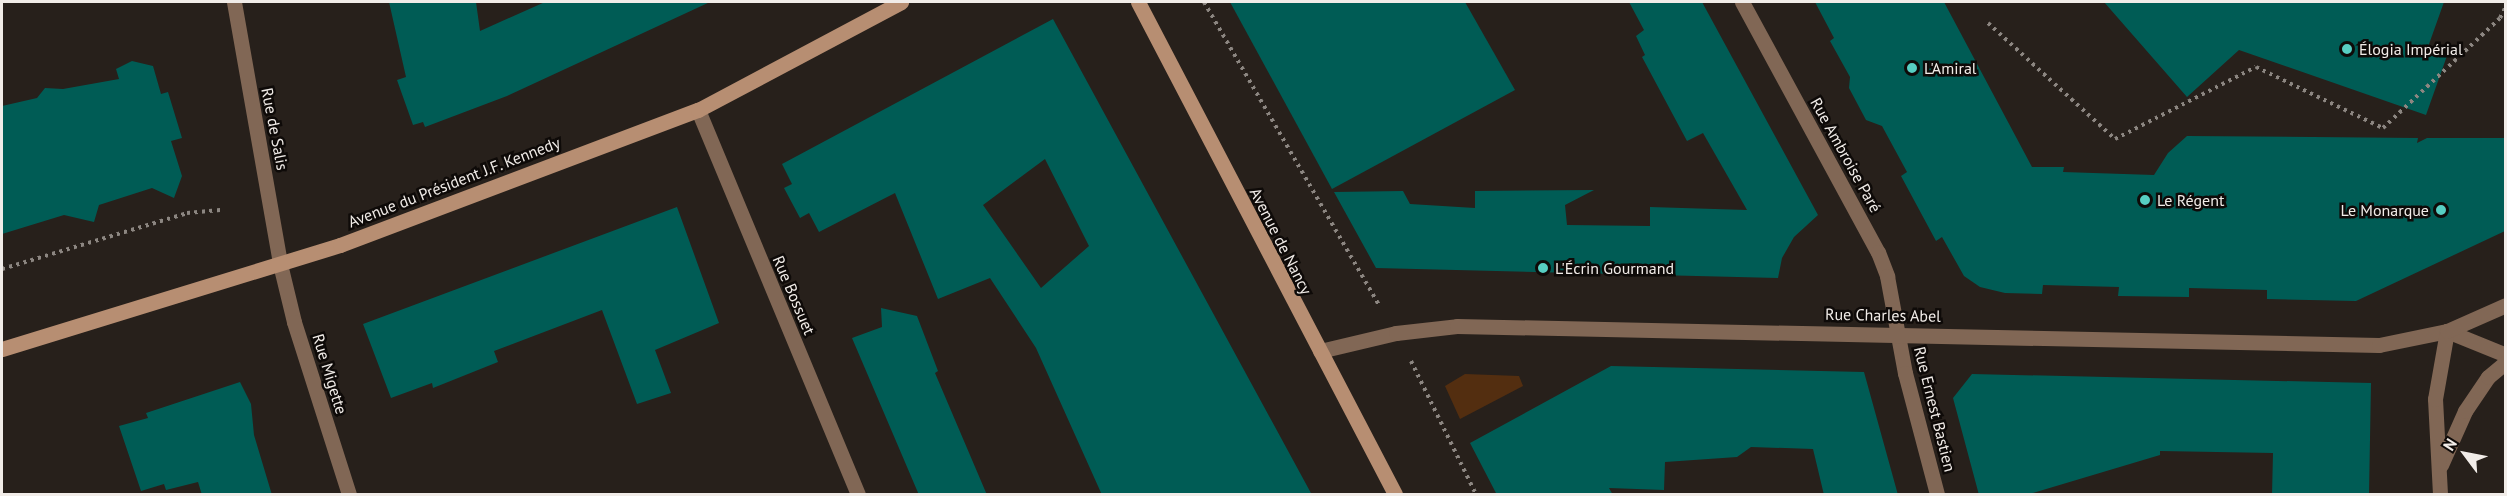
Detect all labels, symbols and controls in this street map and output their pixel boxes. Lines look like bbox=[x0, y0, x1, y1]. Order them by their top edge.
place label: Élogia Impérial bbox=[2359, 39, 2463, 59]
marker: Élogia Impérial bbox=[2340, 42, 2354, 56]
place label: L'Amiral bbox=[1924, 58, 1977, 78]
marker: L'Amiral bbox=[1905, 61, 1919, 75]
street label: Rue de Salis bbox=[258, 86, 292, 172]
street label: Rue Ambroise Paré bbox=[1806, 94, 1886, 216]
street label: Avenue du Président J.F. Kennedy bbox=[345, 132, 563, 232]
street label: Avenue de Nancy bbox=[1246, 184, 1316, 298]
place label: Le Régent bbox=[2157, 190, 2224, 210]
marker: Le Régent bbox=[2138, 193, 2152, 207]
place label: Le Monarque bbox=[2341, 200, 2429, 220]
marker: Le Monarque bbox=[2434, 203, 2448, 217]
street label: Rue Bossuet bbox=[769, 253, 819, 337]
place label: L'Écrin Gourmand bbox=[1555, 258, 1674, 278]
marker: L'Écrin Gourmand bbox=[1536, 261, 1550, 275]
street label: Rue Charles Abel bbox=[1825, 304, 1941, 326]
street label: Rue Migette bbox=[309, 332, 351, 416]
street label: Rue Ernest Bastien bbox=[1910, 344, 1960, 474]
north arrow bbox=[2435, 424, 2495, 484]
text: N bbox=[2438, 435, 2461, 454]

